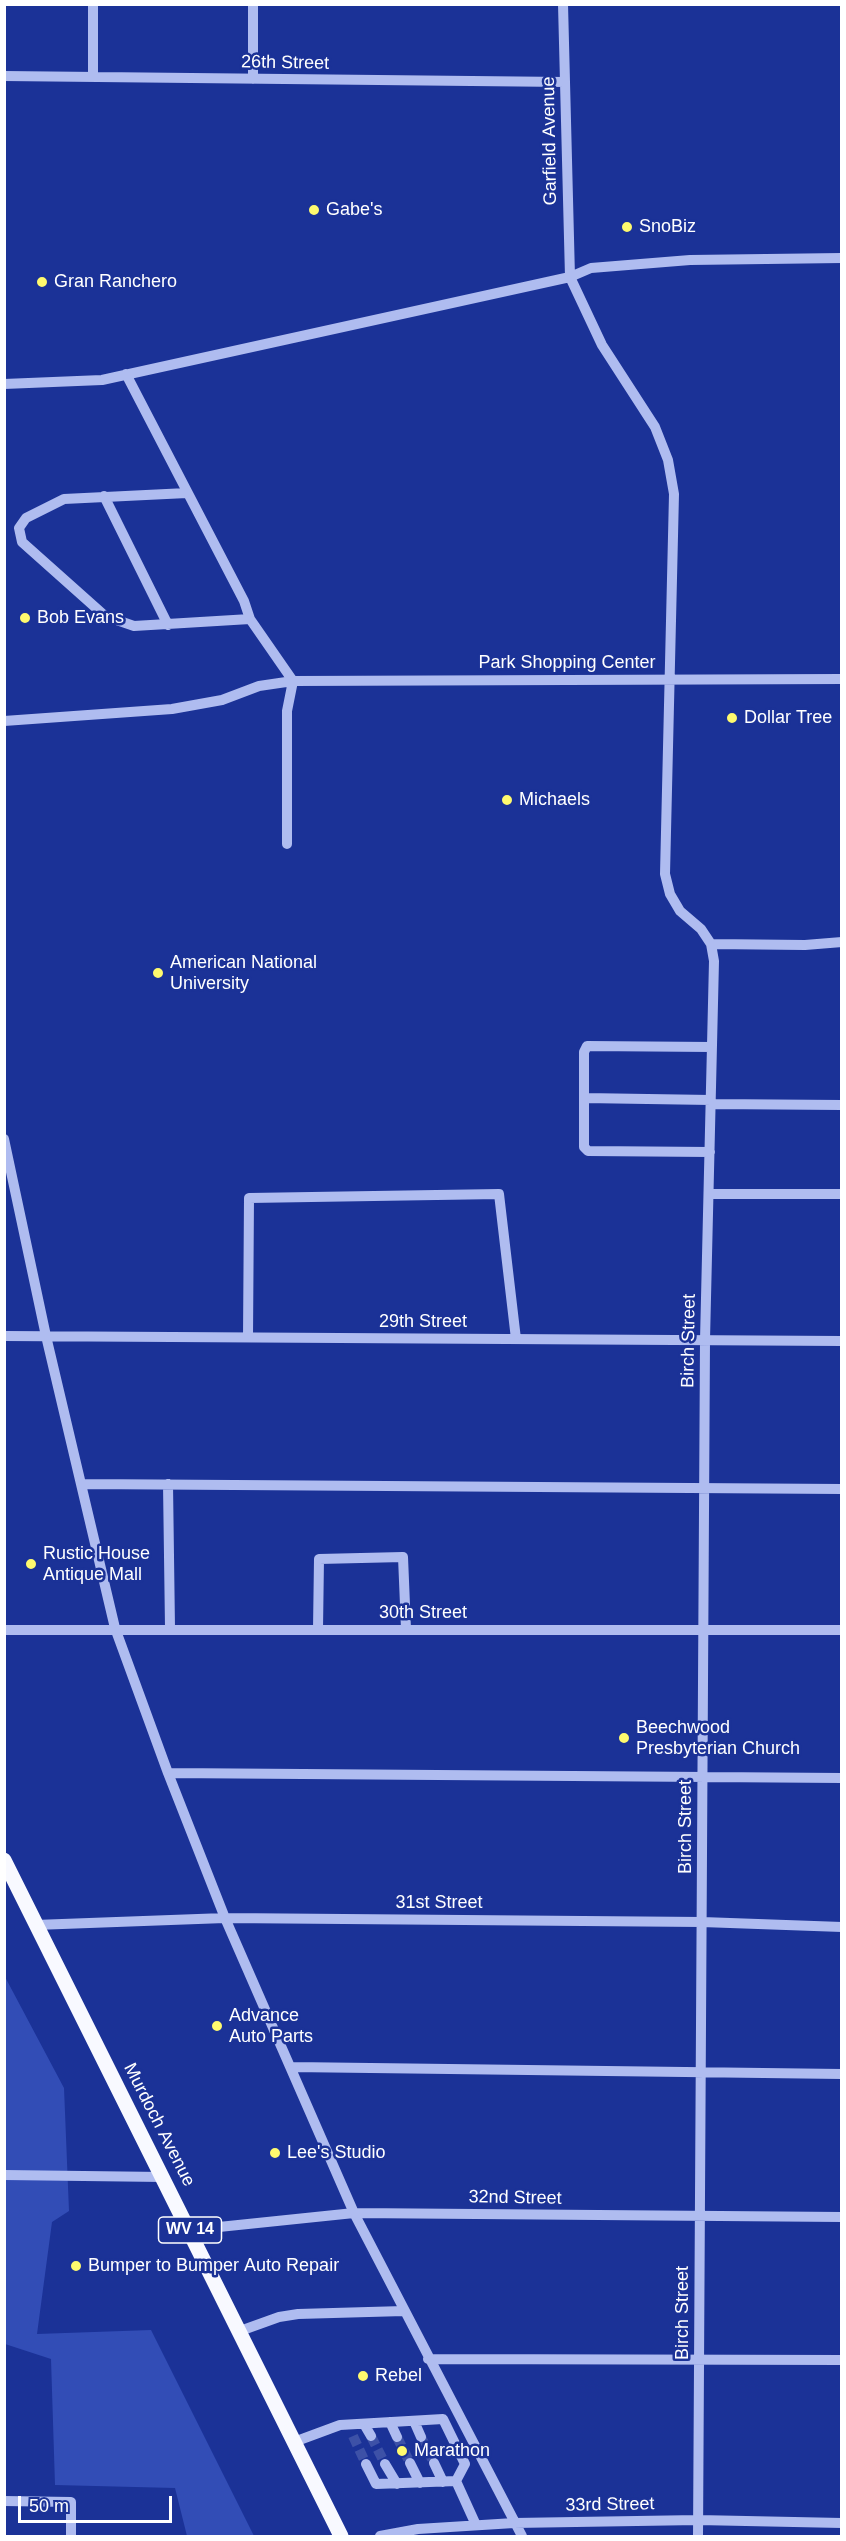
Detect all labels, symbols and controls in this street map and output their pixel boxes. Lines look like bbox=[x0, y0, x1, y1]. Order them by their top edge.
street label: 26th Street bbox=[241, 51, 329, 75]
street label: Garfield Avenue bbox=[538, 76, 562, 206]
place label: Gabe's bbox=[326, 199, 382, 221]
marker: Gabe's bbox=[307, 203, 321, 217]
place label: SnoBiz bbox=[639, 216, 696, 238]
marker: SnoBiz bbox=[620, 220, 634, 234]
place label: Gran Ranchero bbox=[54, 271, 177, 293]
marker: Gran Ranchero bbox=[35, 275, 49, 289]
place label: Bob Evans bbox=[37, 607, 124, 629]
marker: Bob Evans bbox=[18, 611, 32, 625]
street label: Park Shopping Center bbox=[478, 652, 656, 674]
place label: Dollar Tree bbox=[744, 707, 832, 729]
marker: Dollar Tree bbox=[725, 711, 739, 725]
place label: Michaels bbox=[519, 789, 590, 811]
marker: Michaels bbox=[500, 793, 514, 807]
place label: American National University bbox=[170, 952, 317, 994]
marker: American National University bbox=[151, 966, 165, 980]
street label: Birch Street bbox=[677, 1294, 701, 1388]
street label: 29th Street bbox=[379, 1311, 467, 1333]
place label: Rustic House Antique Mall bbox=[43, 1543, 150, 1586]
marker: Rustic House Antique Mall bbox=[24, 1557, 38, 1571]
street label: 30th Street bbox=[379, 1602, 467, 1624]
place label: Beechwood Presbyterian Church bbox=[636, 1717, 800, 1760]
marker: Beechwood Presbyterian Church bbox=[617, 1731, 631, 1745]
street label: Birch Street bbox=[675, 1780, 697, 1874]
street label: 31st Street bbox=[395, 1892, 483, 1914]
place label: Advance Auto Parts bbox=[229, 2005, 313, 2048]
marker: Advance Auto Parts bbox=[210, 2019, 224, 2033]
street label: Murdoch Avenue bbox=[119, 2060, 199, 2190]
place label: Lee's Studio bbox=[287, 2142, 386, 2164]
marker: Lee's Studio bbox=[268, 2146, 282, 2160]
street label: 32nd Street bbox=[468, 2186, 562, 2210]
road number: WV 14 bbox=[158, 2217, 222, 2243]
place label: Bumper to Bumper Auto Repair bbox=[88, 2255, 339, 2277]
marker: Bumper to Bumper Auto Repair bbox=[69, 2259, 83, 2273]
street label: Birch Street bbox=[672, 2266, 694, 2360]
place label: Rebel bbox=[375, 2365, 422, 2387]
marker: Rebel bbox=[356, 2369, 370, 2383]
place label: Marathon bbox=[414, 2440, 490, 2462]
marker: Marathon bbox=[395, 2444, 409, 2458]
scale bar bbox=[21, 2484, 176, 2522]
street label: 33rd Street bbox=[565, 2493, 655, 2517]
text: 50 m bbox=[29, 2496, 69, 2516]

